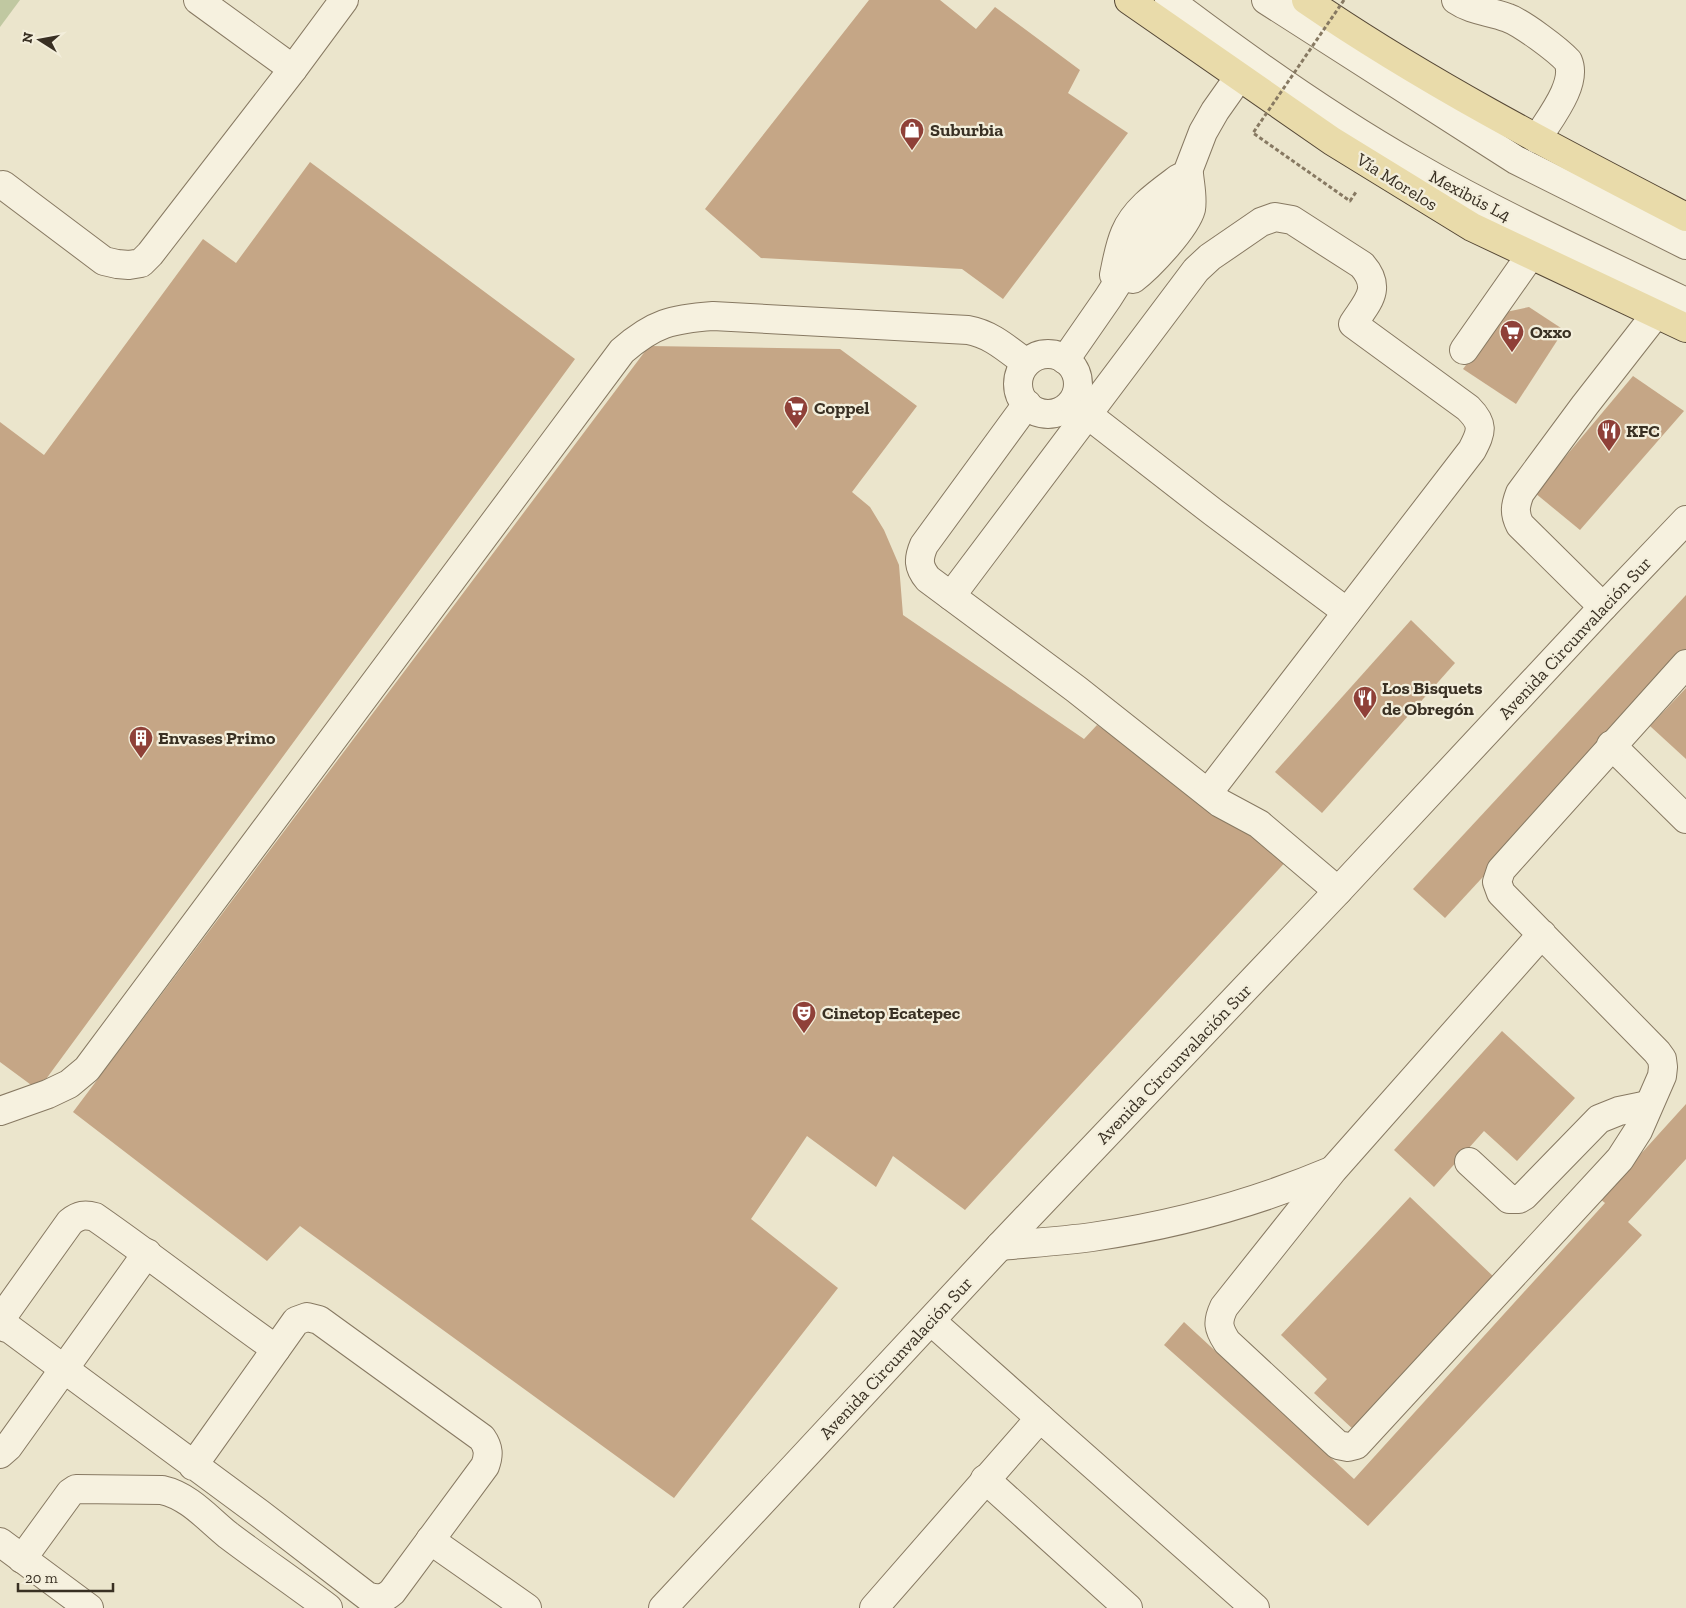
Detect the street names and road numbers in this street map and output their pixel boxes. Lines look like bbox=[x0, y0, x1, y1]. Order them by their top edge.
street label: Vía Morelos bbox=[1351, 148, 1442, 216]
street label: Mexibús L4 bbox=[1425, 165, 1515, 227]
street label: Avenida Circunvalación Sur bbox=[1494, 552, 1656, 724]
street label: Avenida Circunvalación Sur bbox=[1092, 979, 1256, 1149]
street label: Avenida Circunvalación Sur bbox=[815, 1272, 977, 1444]

